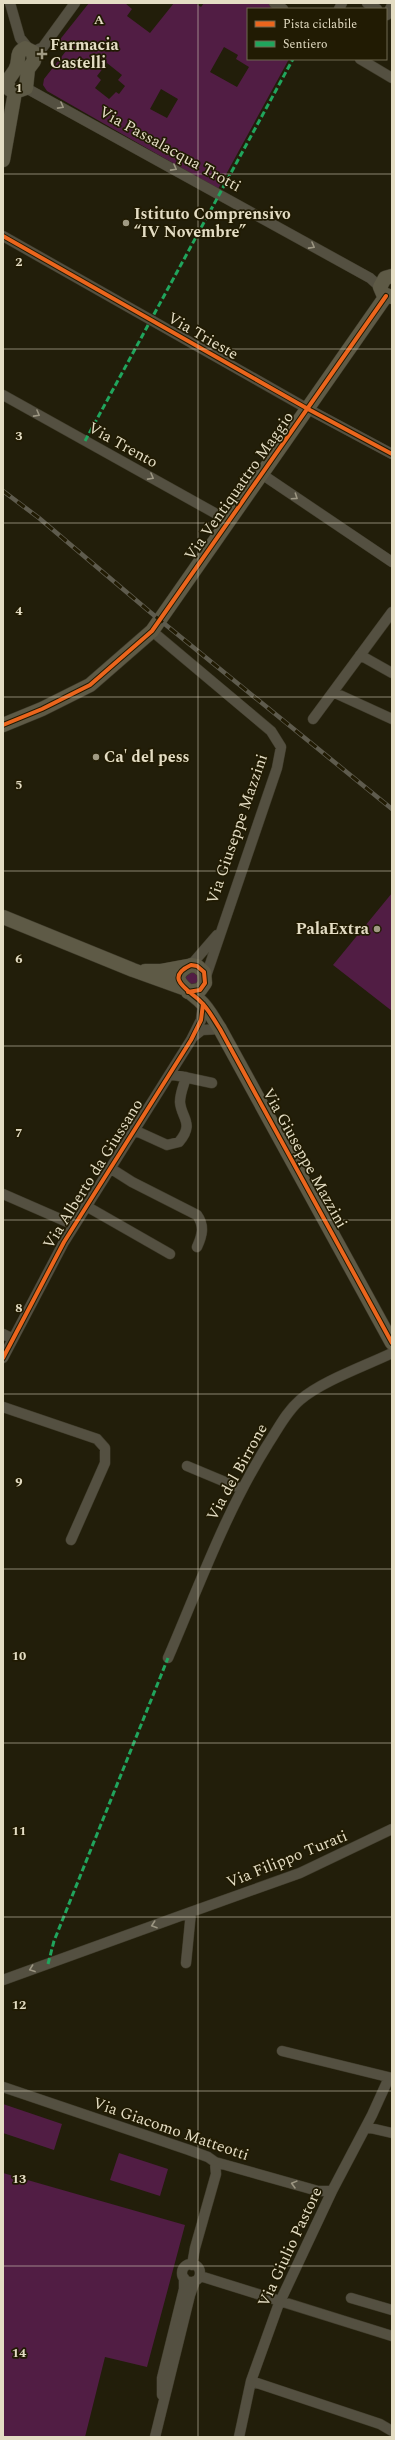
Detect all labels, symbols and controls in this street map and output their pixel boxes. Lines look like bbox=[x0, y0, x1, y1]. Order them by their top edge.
legend bbox=[247, 8, 387, 60]
text: A bbox=[94, 10, 104, 30]
text: Pista ciclabile bbox=[283, 15, 357, 34]
place label: Farmacia Castelli bbox=[50, 33, 120, 75]
text: Sentiero bbox=[283, 35, 327, 54]
marker: Farmacia Castelli bbox=[37, 49, 47, 59]
text: 1 bbox=[15, 78, 23, 98]
street label: Via Passalacqua Trotti bbox=[94, 100, 246, 198]
one-way arrow bbox=[57, 101, 64, 108]
one-way arrow bbox=[170, 164, 178, 171]
place label: Istituto Comprensivo “IV Novembre” bbox=[134, 202, 291, 244]
marker: Istituto Comprensivo “IV Novembre” bbox=[121, 218, 131, 228]
one-way arrow bbox=[308, 241, 315, 248]
text: 2 bbox=[15, 252, 23, 272]
street label: Via Trieste bbox=[163, 306, 243, 366]
street label: Via Ventiquattro Maggio bbox=[178, 406, 300, 566]
one-way arrow bbox=[33, 410, 40, 417]
street label: Via Trento bbox=[84, 416, 162, 474]
text: 3 bbox=[15, 426, 23, 446]
one-way arrow bbox=[147, 473, 154, 480]
one-way arrow bbox=[291, 492, 298, 500]
text: 4 bbox=[15, 601, 23, 621]
place label: Ca' del pess bbox=[104, 745, 190, 769]
street label: Via Giuseppe Mazzini bbox=[200, 751, 274, 907]
marker: Ca' del pess bbox=[91, 752, 101, 762]
text: 5 bbox=[15, 775, 23, 795]
place label: PalaExtra bbox=[296, 917, 370, 941]
marker: PalaExtra bbox=[372, 924, 382, 934]
text: 6 bbox=[15, 949, 23, 969]
street label: Via Giuseppe Mazzini bbox=[256, 1083, 354, 1233]
street label: Via Alberto da Giussano bbox=[37, 1094, 149, 1254]
text: 7 bbox=[15, 1123, 23, 1143]
text: 8 bbox=[15, 1298, 23, 1318]
street label: Via del Birrone bbox=[200, 1419, 274, 1525]
text: 9 bbox=[15, 1472, 23, 1492]
text: 10 bbox=[12, 1646, 26, 1666]
text: 11 bbox=[12, 1821, 26, 1841]
street label: Via Filippo Turati bbox=[223, 1824, 351, 1894]
one-way arrow bbox=[151, 1920, 158, 1928]
one-way arrow bbox=[28, 1965, 35, 1973]
text: 12 bbox=[12, 1995, 26, 2015]
street label: Via Giacomo Matteotti bbox=[90, 2091, 252, 2167]
text: 13 bbox=[12, 2169, 26, 2189]
one-way arrow bbox=[290, 2180, 297, 2189]
street label: Via Giulio Pastore bbox=[252, 2183, 328, 2311]
text: 14 bbox=[12, 2343, 27, 2363]

